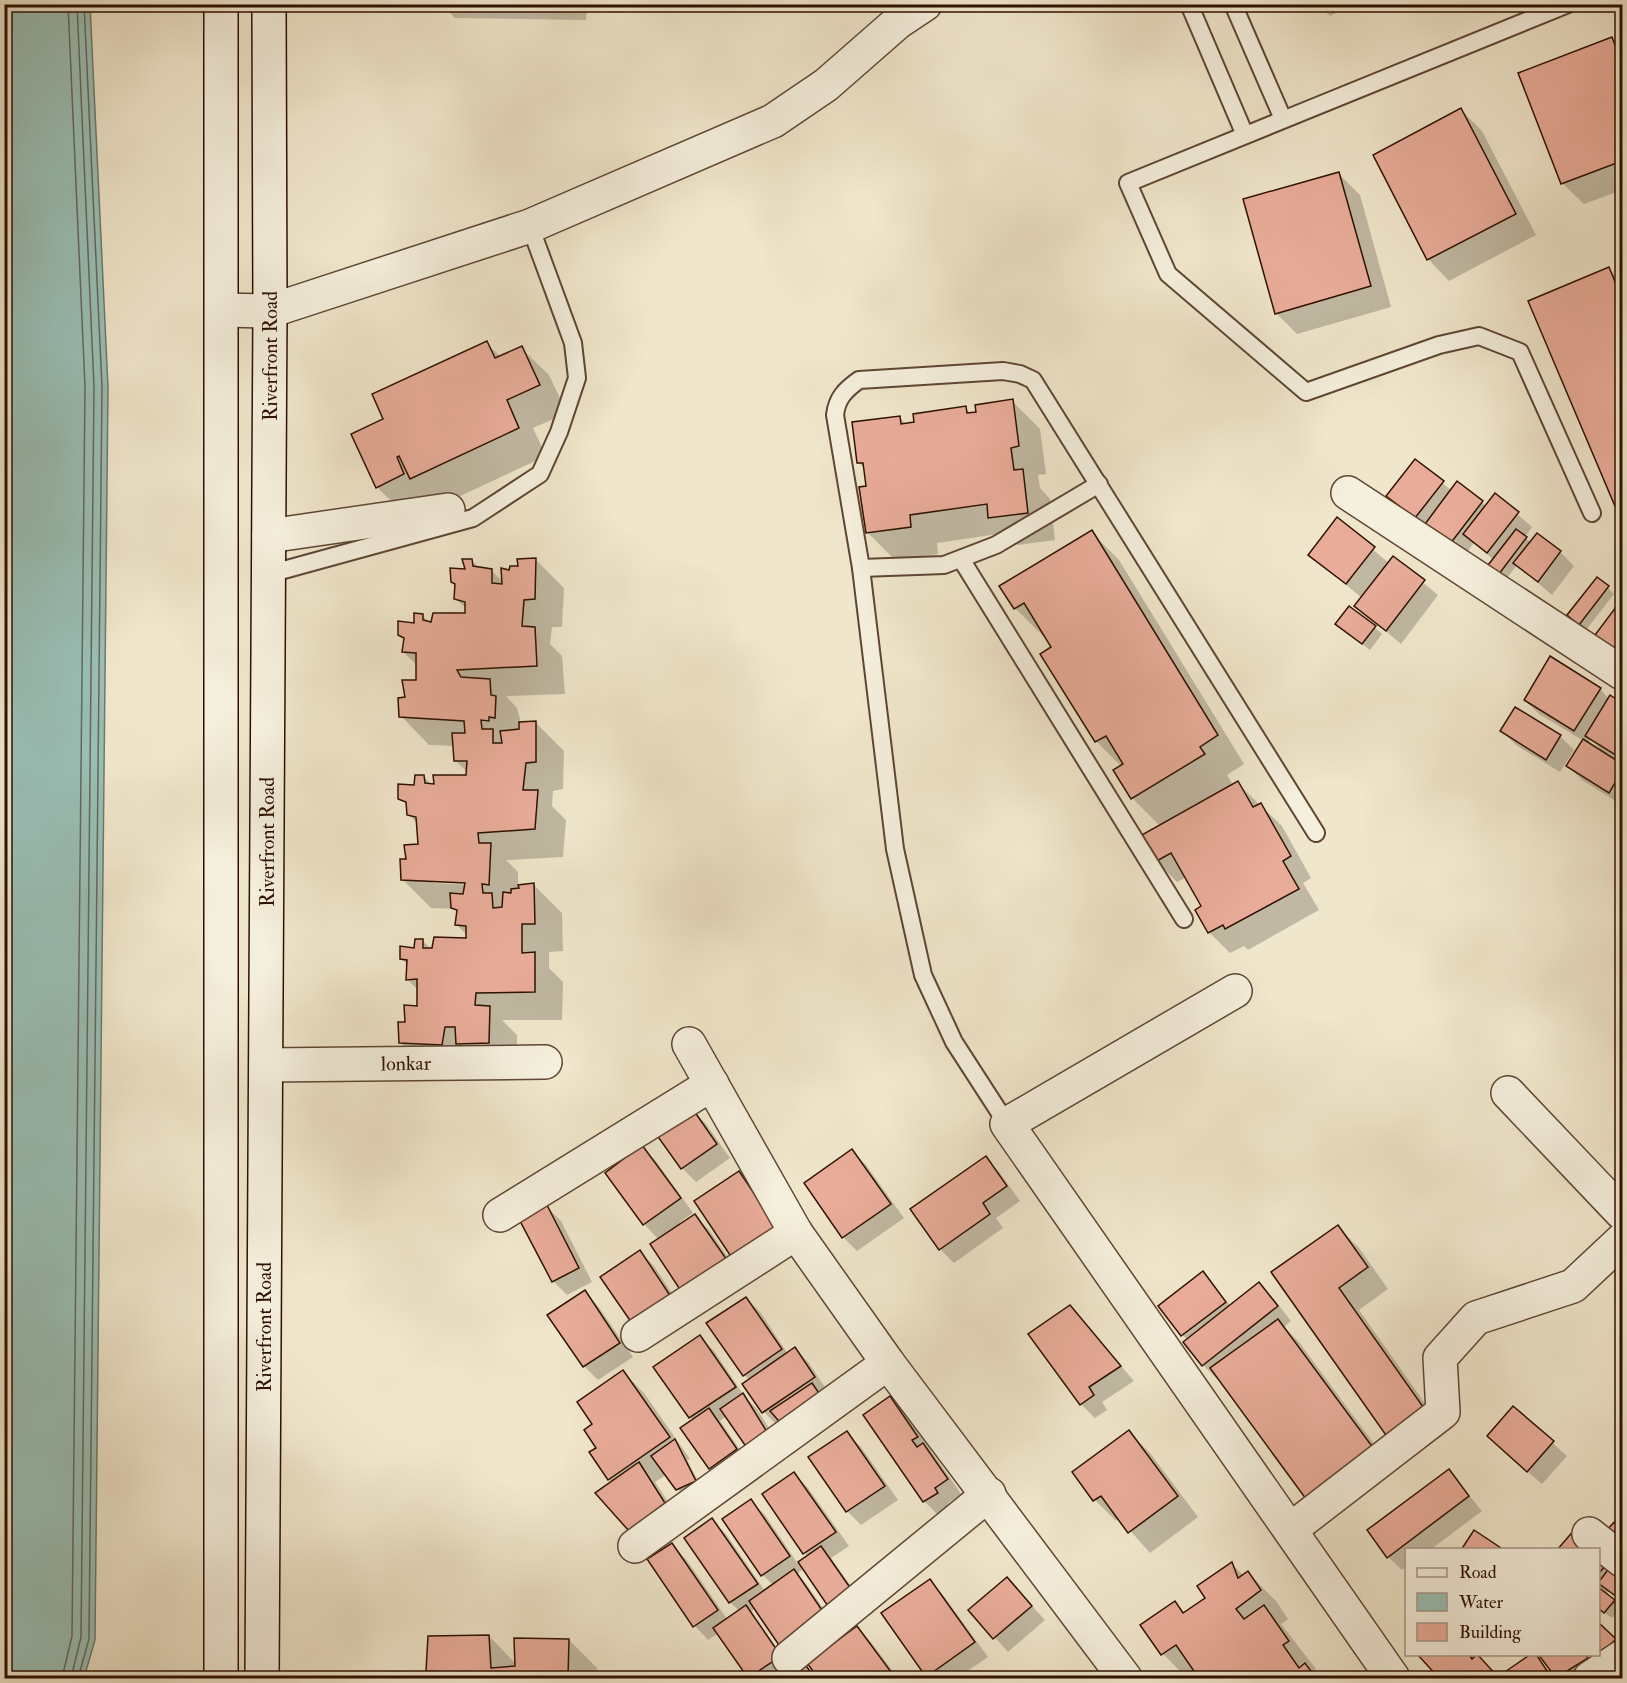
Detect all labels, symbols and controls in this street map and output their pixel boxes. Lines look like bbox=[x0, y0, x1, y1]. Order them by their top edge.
street label: Riverfront Road bbox=[258, 291, 283, 421]
street label: Riverfront Road bbox=[255, 777, 280, 907]
street label: lonkar bbox=[381, 1051, 432, 1076]
street label: Riverfront Road bbox=[252, 1262, 277, 1392]
legend bbox=[1405, 1548, 1600, 1656]
text: Road bbox=[1459, 1561, 1497, 1584]
text: Water bbox=[1458, 1591, 1503, 1614]
text: Building bbox=[1459, 1621, 1522, 1644]

